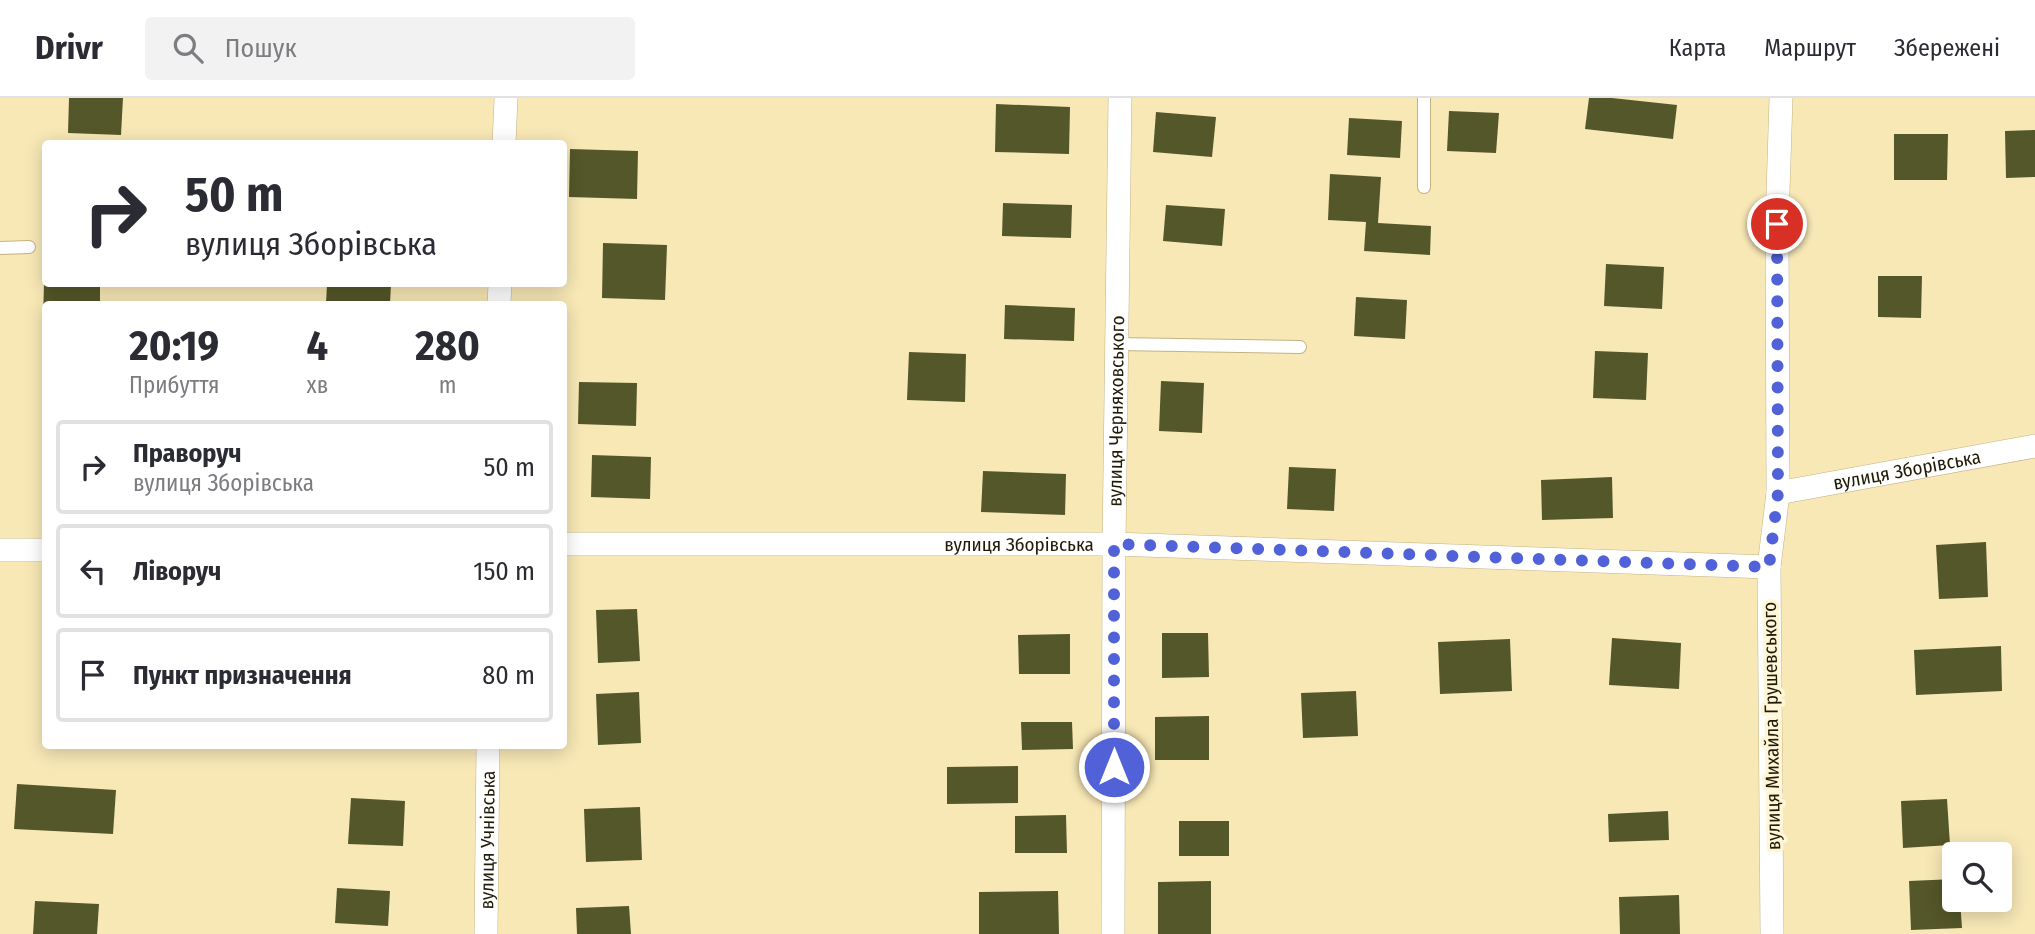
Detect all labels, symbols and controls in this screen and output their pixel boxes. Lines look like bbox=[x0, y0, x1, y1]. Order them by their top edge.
search box bbox=[145, 17, 635, 80]
text: Drivr bbox=[35, 28, 103, 68]
icon: search bbox=[169, 29, 207, 67]
text: Пошук bbox=[225, 33, 297, 64]
text: Карта bbox=[1669, 34, 1726, 62]
text: Маршрут bbox=[1764, 34, 1856, 62]
text: Збережені bbox=[1894, 34, 2000, 62]
text: 50 m bbox=[185, 165, 283, 224]
icon: right bbox=[70, 168, 161, 259]
pin bbox=[1747, 194, 1807, 254]
icon: arrive bbox=[1758, 205, 1796, 243]
text: вулиця Зборівська bbox=[185, 225, 437, 263]
street label: вулиця Черняховського bbox=[1104, 315, 1129, 507]
text: 20:19 bbox=[129, 321, 219, 371]
text: 4 bbox=[307, 321, 328, 371]
text: 280 bbox=[415, 321, 480, 371]
text: Прибуття bbox=[129, 371, 220, 399]
text: хв bbox=[307, 371, 328, 399]
text: m bbox=[439, 371, 456, 399]
text: Праворуч bbox=[133, 438, 242, 469]
street label: вулиця Зборівська bbox=[1831, 445, 1983, 495]
icon: right bbox=[74, 448, 112, 486]
text: 50 m bbox=[483, 452, 535, 483]
text: вулиця Зборівська bbox=[133, 469, 314, 497]
street label: вулиця Зборівська bbox=[944, 533, 1094, 556]
icon: left bbox=[74, 552, 112, 590]
text: Ліворуч bbox=[133, 556, 221, 587]
text: 150 m bbox=[473, 556, 535, 587]
street label: вулиця Михайла Грушевського bbox=[1758, 602, 1785, 850]
icon: arrive bbox=[74, 656, 112, 694]
text: Пункт призначення bbox=[133, 660, 352, 691]
text: 80 m bbox=[482, 660, 535, 691]
position arrow bbox=[1077, 730, 1151, 804]
street label: вулиця Учнівська bbox=[475, 770, 500, 910]
map controls bbox=[1942, 842, 2012, 912]
button: search bbox=[1942, 842, 2012, 912]

